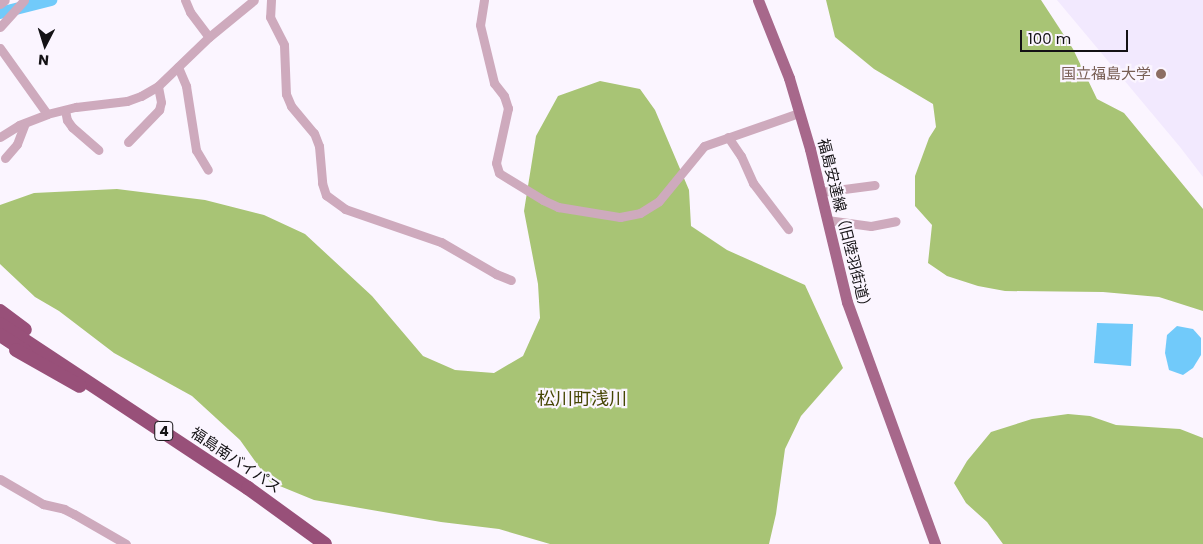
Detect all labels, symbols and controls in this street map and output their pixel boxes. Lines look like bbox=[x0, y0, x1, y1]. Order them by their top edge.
north arrow bbox=[20, 20, 70, 70]
scale bar bbox=[1023, 20, 1130, 52]
text: 100 m bbox=[1028, 28, 1071, 49]
text: N bbox=[38, 50, 50, 70]
place label: 国立福島大学 bbox=[1061, 65, 1151, 83]
marker: 国立福島大学 bbox=[1155, 68, 1167, 80]
street label: 福島安達線（旧陸羽街道） bbox=[814, 136, 876, 316]
district label: 松川町浅川 bbox=[537, 388, 627, 410]
road number: 4 bbox=[154, 420, 174, 442]
street label: 福島南バイパス bbox=[187, 423, 285, 497]

